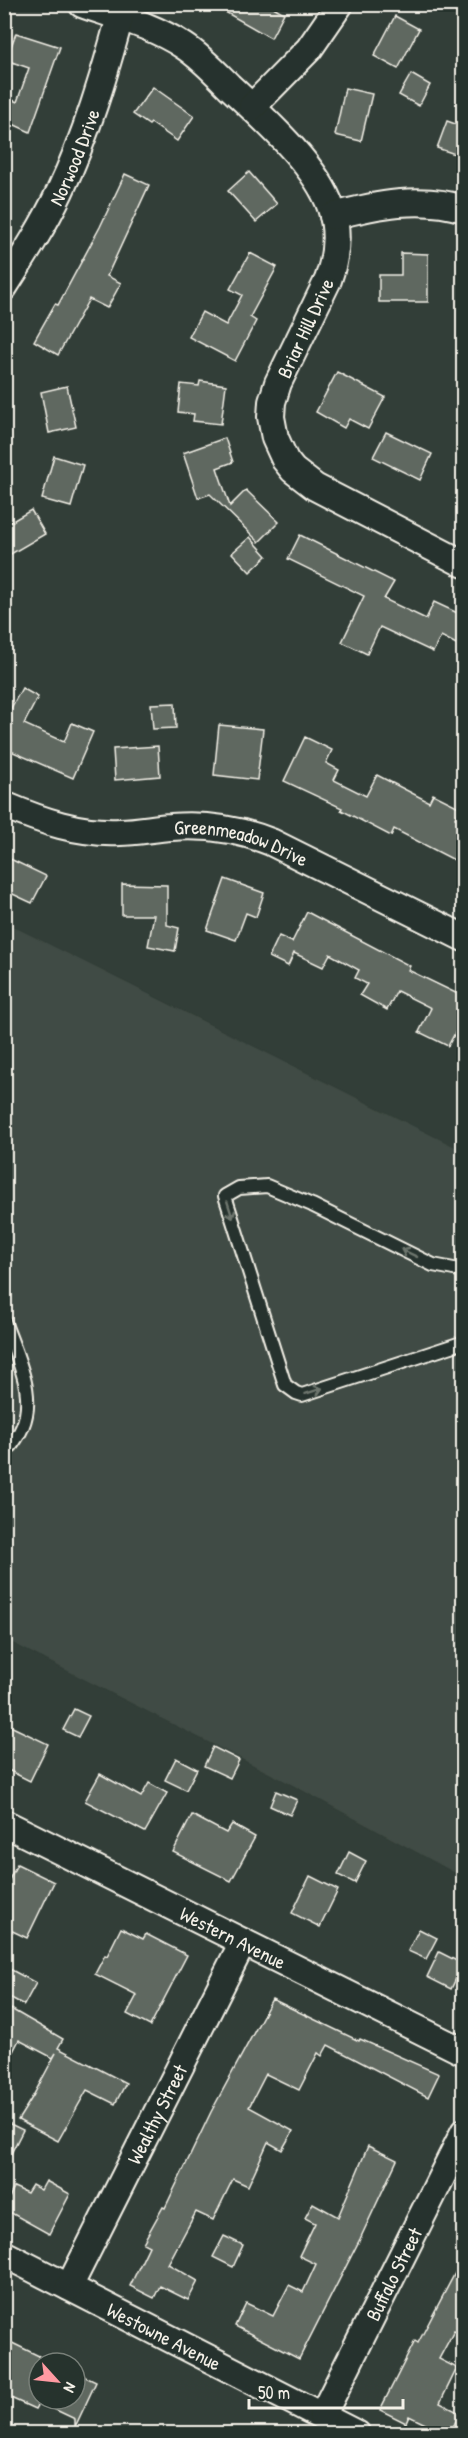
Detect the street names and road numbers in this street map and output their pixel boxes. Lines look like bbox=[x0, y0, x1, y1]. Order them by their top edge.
street label: Norwood Drive bbox=[42, 105, 105, 210]
street label: Briar Hill Drive bbox=[270, 274, 340, 382]
street label: Greenmeadow Drive bbox=[173, 813, 313, 872]
street label: Western Avenue bbox=[176, 1899, 291, 1975]
street label: Wealthy Street bbox=[120, 2058, 193, 2168]
street label: Buffalo Street bbox=[358, 2222, 428, 2325]
street label: Westowne Avenue bbox=[103, 2295, 226, 2376]

